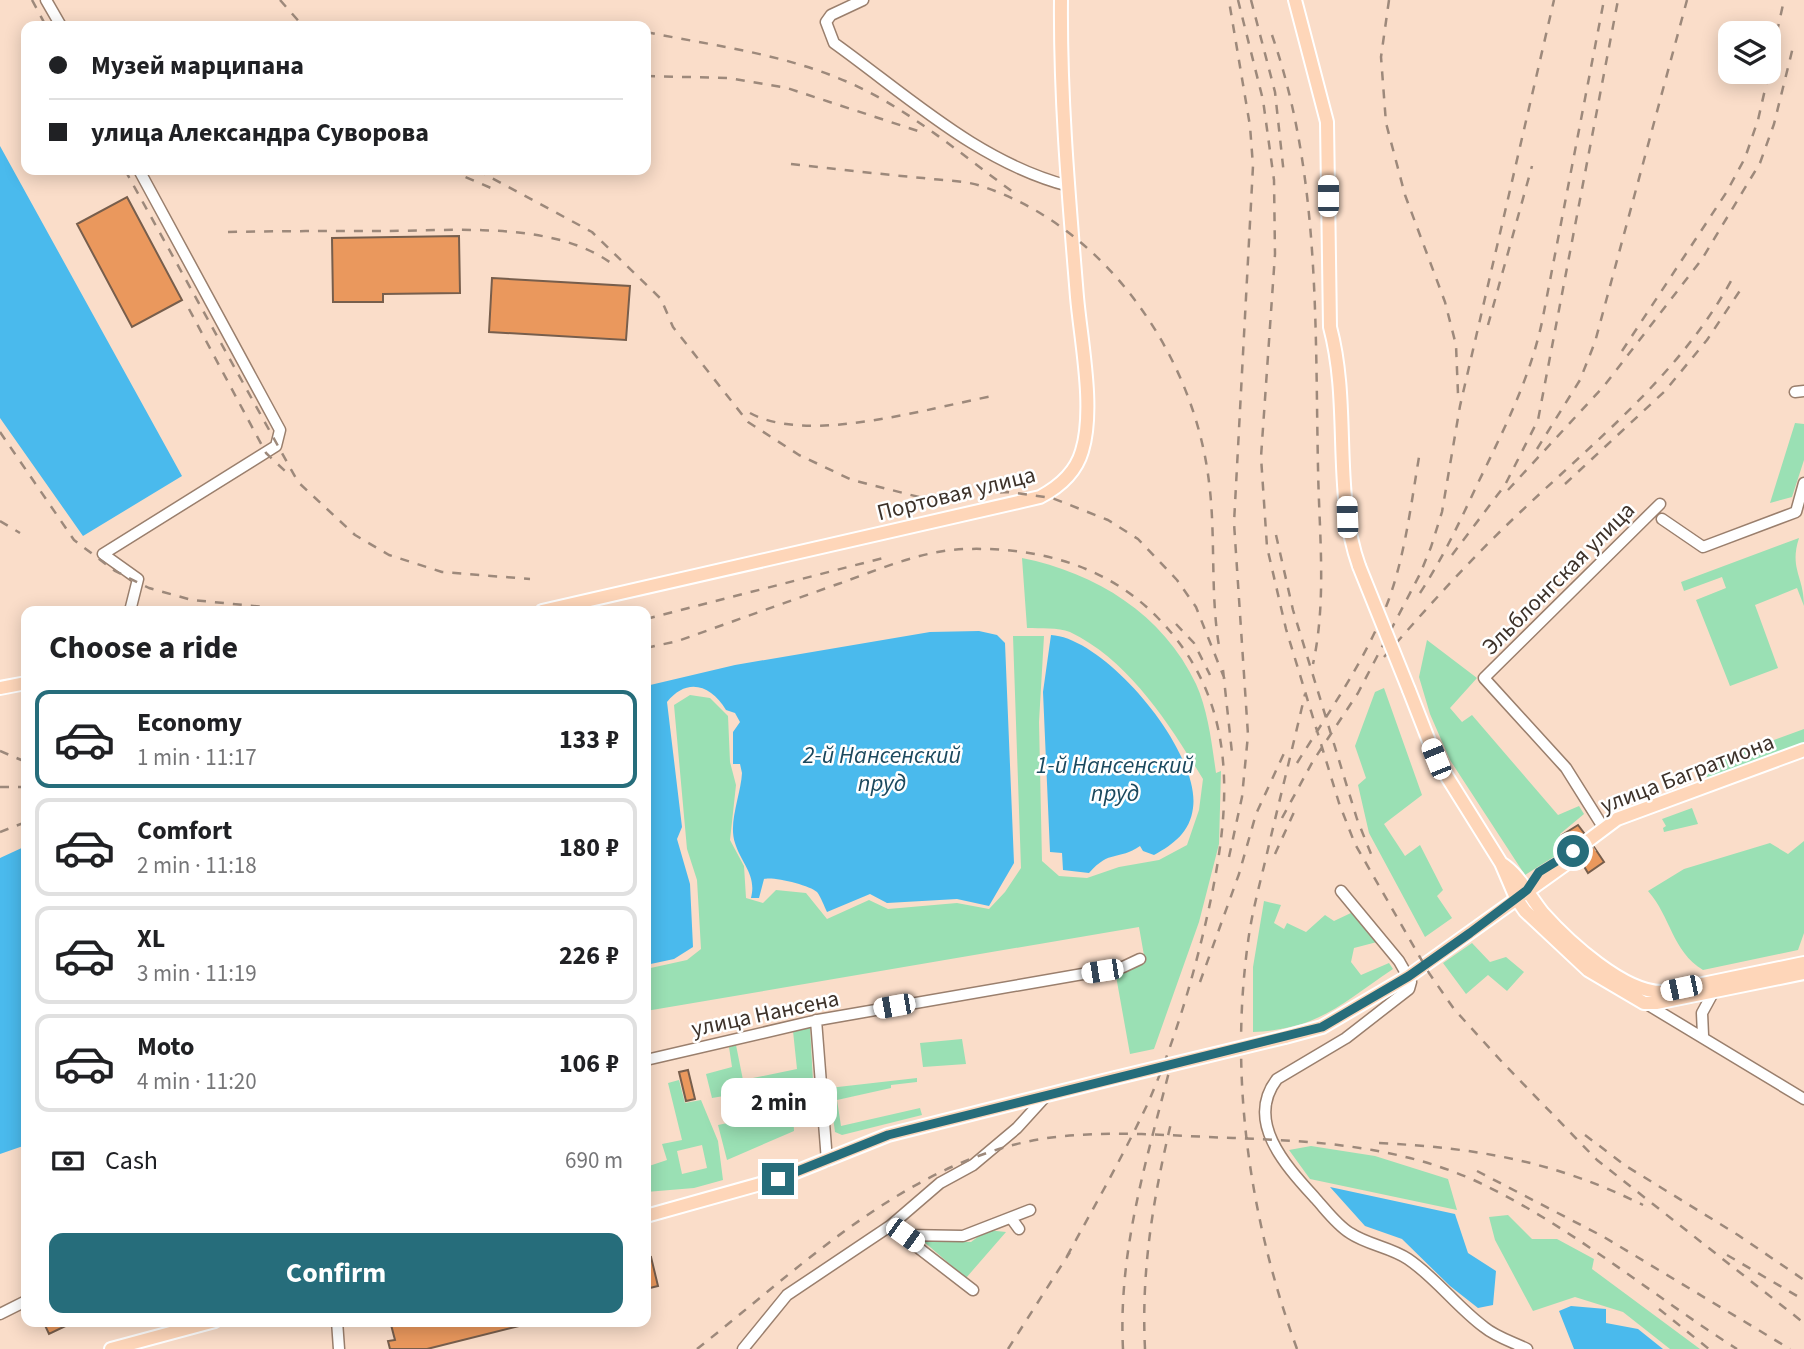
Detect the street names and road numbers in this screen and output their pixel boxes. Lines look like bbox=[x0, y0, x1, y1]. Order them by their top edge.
street label: Портовая улица bbox=[873, 458, 1039, 529]
street label: Эльблонгская улица bbox=[1474, 494, 1642, 662]
street label: улица Багратиона bbox=[1596, 725, 1779, 822]
street label: улица Нансена bbox=[688, 982, 842, 1045]

